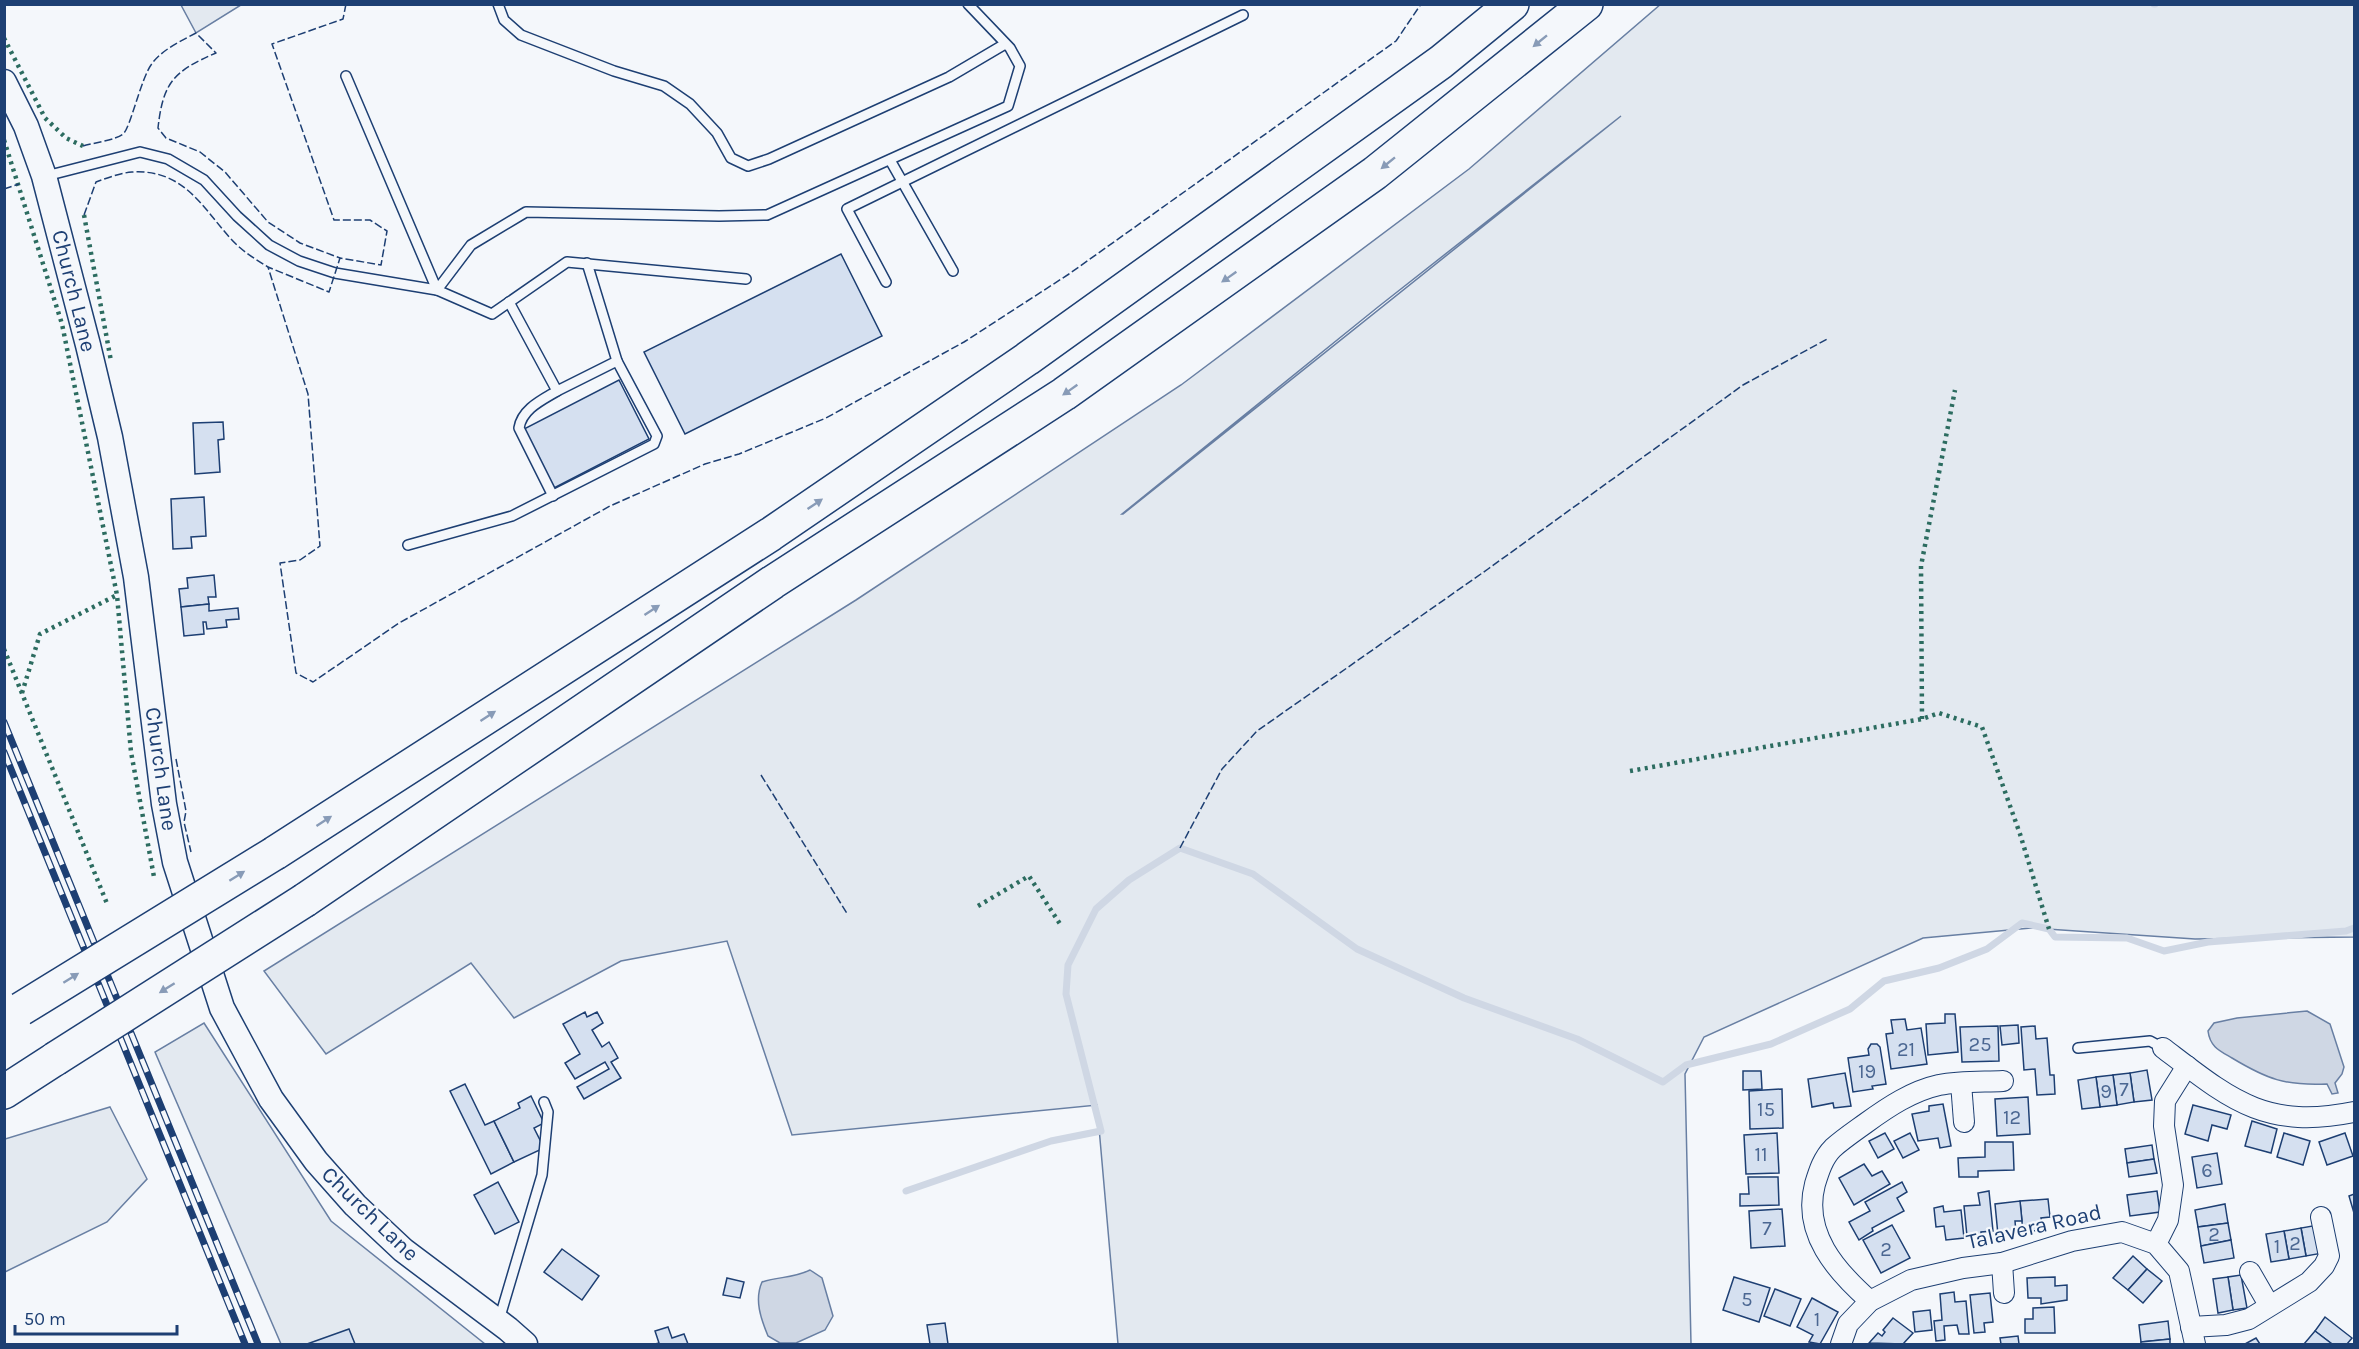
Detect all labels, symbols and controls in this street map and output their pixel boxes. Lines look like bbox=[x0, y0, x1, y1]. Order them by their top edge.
one-way arrow bbox=[1533, 34, 1548, 47]
one-way arrow bbox=[1380, 156, 1395, 168]
street label: Church Lane bbox=[46, 227, 102, 355]
one-way arrow bbox=[1222, 271, 1238, 283]
one-way arrow bbox=[1063, 384, 1079, 396]
one-way arrow bbox=[807, 498, 823, 510]
one-way arrow bbox=[644, 605, 660, 616]
street label: Church Lane bbox=[139, 705, 183, 833]
one-way arrow bbox=[480, 711, 496, 722]
one-way arrow bbox=[316, 816, 332, 827]
one-way arrow bbox=[229, 871, 245, 882]
one-way arrow bbox=[63, 973, 79, 984]
one-way arrow bbox=[159, 982, 175, 993]
house number: 25 bbox=[1969, 1033, 1991, 1056]
house number: 21 bbox=[1897, 1038, 1915, 1061]
house number: 19 bbox=[1858, 1060, 1876, 1083]
house number: 7 bbox=[2119, 1078, 2129, 1101]
house number: 9 bbox=[2100, 1080, 2112, 1103]
house number: 15 bbox=[1757, 1098, 1775, 1121]
house number: 12 bbox=[2003, 1106, 2021, 1129]
house number: 11 bbox=[1754, 1143, 1768, 1166]
house number: 6 bbox=[2201, 1159, 2213, 1182]
street label: Church Lane bbox=[316, 1161, 424, 1267]
street label: Talavera Road bbox=[1964, 1199, 2104, 1255]
house number: 7 bbox=[1762, 1217, 1772, 1240]
house number: 2 bbox=[2208, 1223, 2220, 1246]
house number: 2 bbox=[2289, 1232, 2301, 1255]
house number: 1 bbox=[2274, 1235, 2280, 1258]
house number: 2 bbox=[1880, 1238, 1892, 1261]
house number: 5 bbox=[1741, 1288, 1753, 1311]
scale bar bbox=[15, 1298, 177, 1336]
text: 50 m bbox=[24, 1308, 66, 1330]
house number: 1 bbox=[1814, 1308, 1820, 1331]

